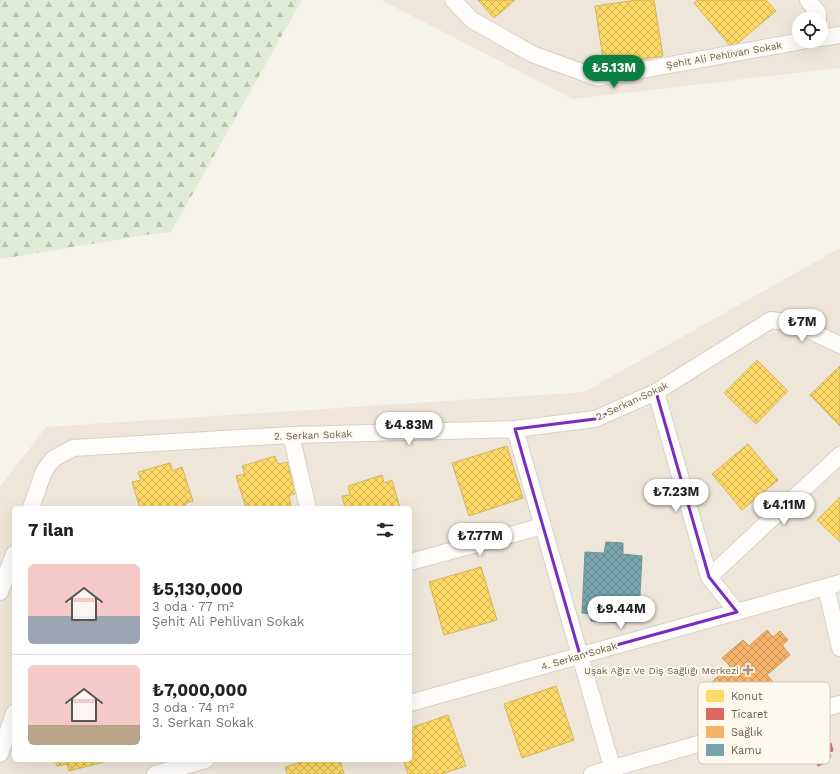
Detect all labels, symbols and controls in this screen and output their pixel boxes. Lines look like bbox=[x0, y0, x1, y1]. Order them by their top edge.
map controls bbox=[792, 12, 828, 48]
button: locate bbox=[792, 12, 828, 48]
street label: Şehit Ali Pehlivan Sokak bbox=[665, 39, 783, 71]
pin: ₺5.13M bbox=[581, 55, 647, 89]
text: ₺5.13M bbox=[592, 60, 636, 75]
pin: ₺7M bbox=[783, 309, 821, 343]
text: ₺7M bbox=[788, 314, 816, 329]
street label: 2. Serkan Sokak bbox=[594, 379, 670, 423]
pin: ₺4.83M bbox=[376, 412, 442, 446]
text: ₺4.83M bbox=[385, 417, 433, 432]
street label: 2. Serkan Sokak bbox=[274, 428, 353, 442]
pin: ₺7.23M bbox=[643, 479, 709, 513]
text: ₺7.23M bbox=[653, 484, 699, 499]
pin: ₺4.11M bbox=[751, 492, 817, 526]
text: ₺4.11M bbox=[762, 497, 806, 512]
icon: filters bbox=[374, 519, 396, 541]
text: 7 ilan bbox=[28, 520, 74, 540]
pin: ₺7.77M bbox=[447, 523, 513, 557]
text: ₺7.77M bbox=[457, 528, 503, 543]
text: ₺5,130,000 bbox=[152, 579, 243, 599]
icon: home bbox=[60, 580, 108, 628]
pin: ₺9.44M bbox=[588, 596, 654, 630]
text: 3 oda · 77 m² bbox=[152, 599, 234, 614]
text: ₺9.44M bbox=[596, 601, 646, 616]
text: Şehit Ali Pehlivan Sokak bbox=[152, 614, 304, 629]
street label: 4. Serkan Sokak bbox=[540, 640, 619, 672]
marker: Uşak Ağız Ve Diş Sağlığı Merkezi bbox=[742, 664, 754, 676]
place label: Uşak Ağız Ve Diş Sağlığı Merkezi bbox=[584, 665, 739, 676]
text: ₺7,000,000 bbox=[152, 680, 247, 700]
icon: home bbox=[60, 681, 108, 729]
legend bbox=[698, 682, 830, 764]
text: Konut bbox=[731, 690, 763, 703]
text: 3 oda · 74 m² bbox=[152, 700, 234, 715]
text: Ticaret bbox=[731, 708, 768, 721]
text: 3. Serkan Sokak bbox=[152, 715, 254, 730]
text: Sağlık bbox=[731, 726, 763, 739]
text: Kamu bbox=[731, 744, 762, 757]

